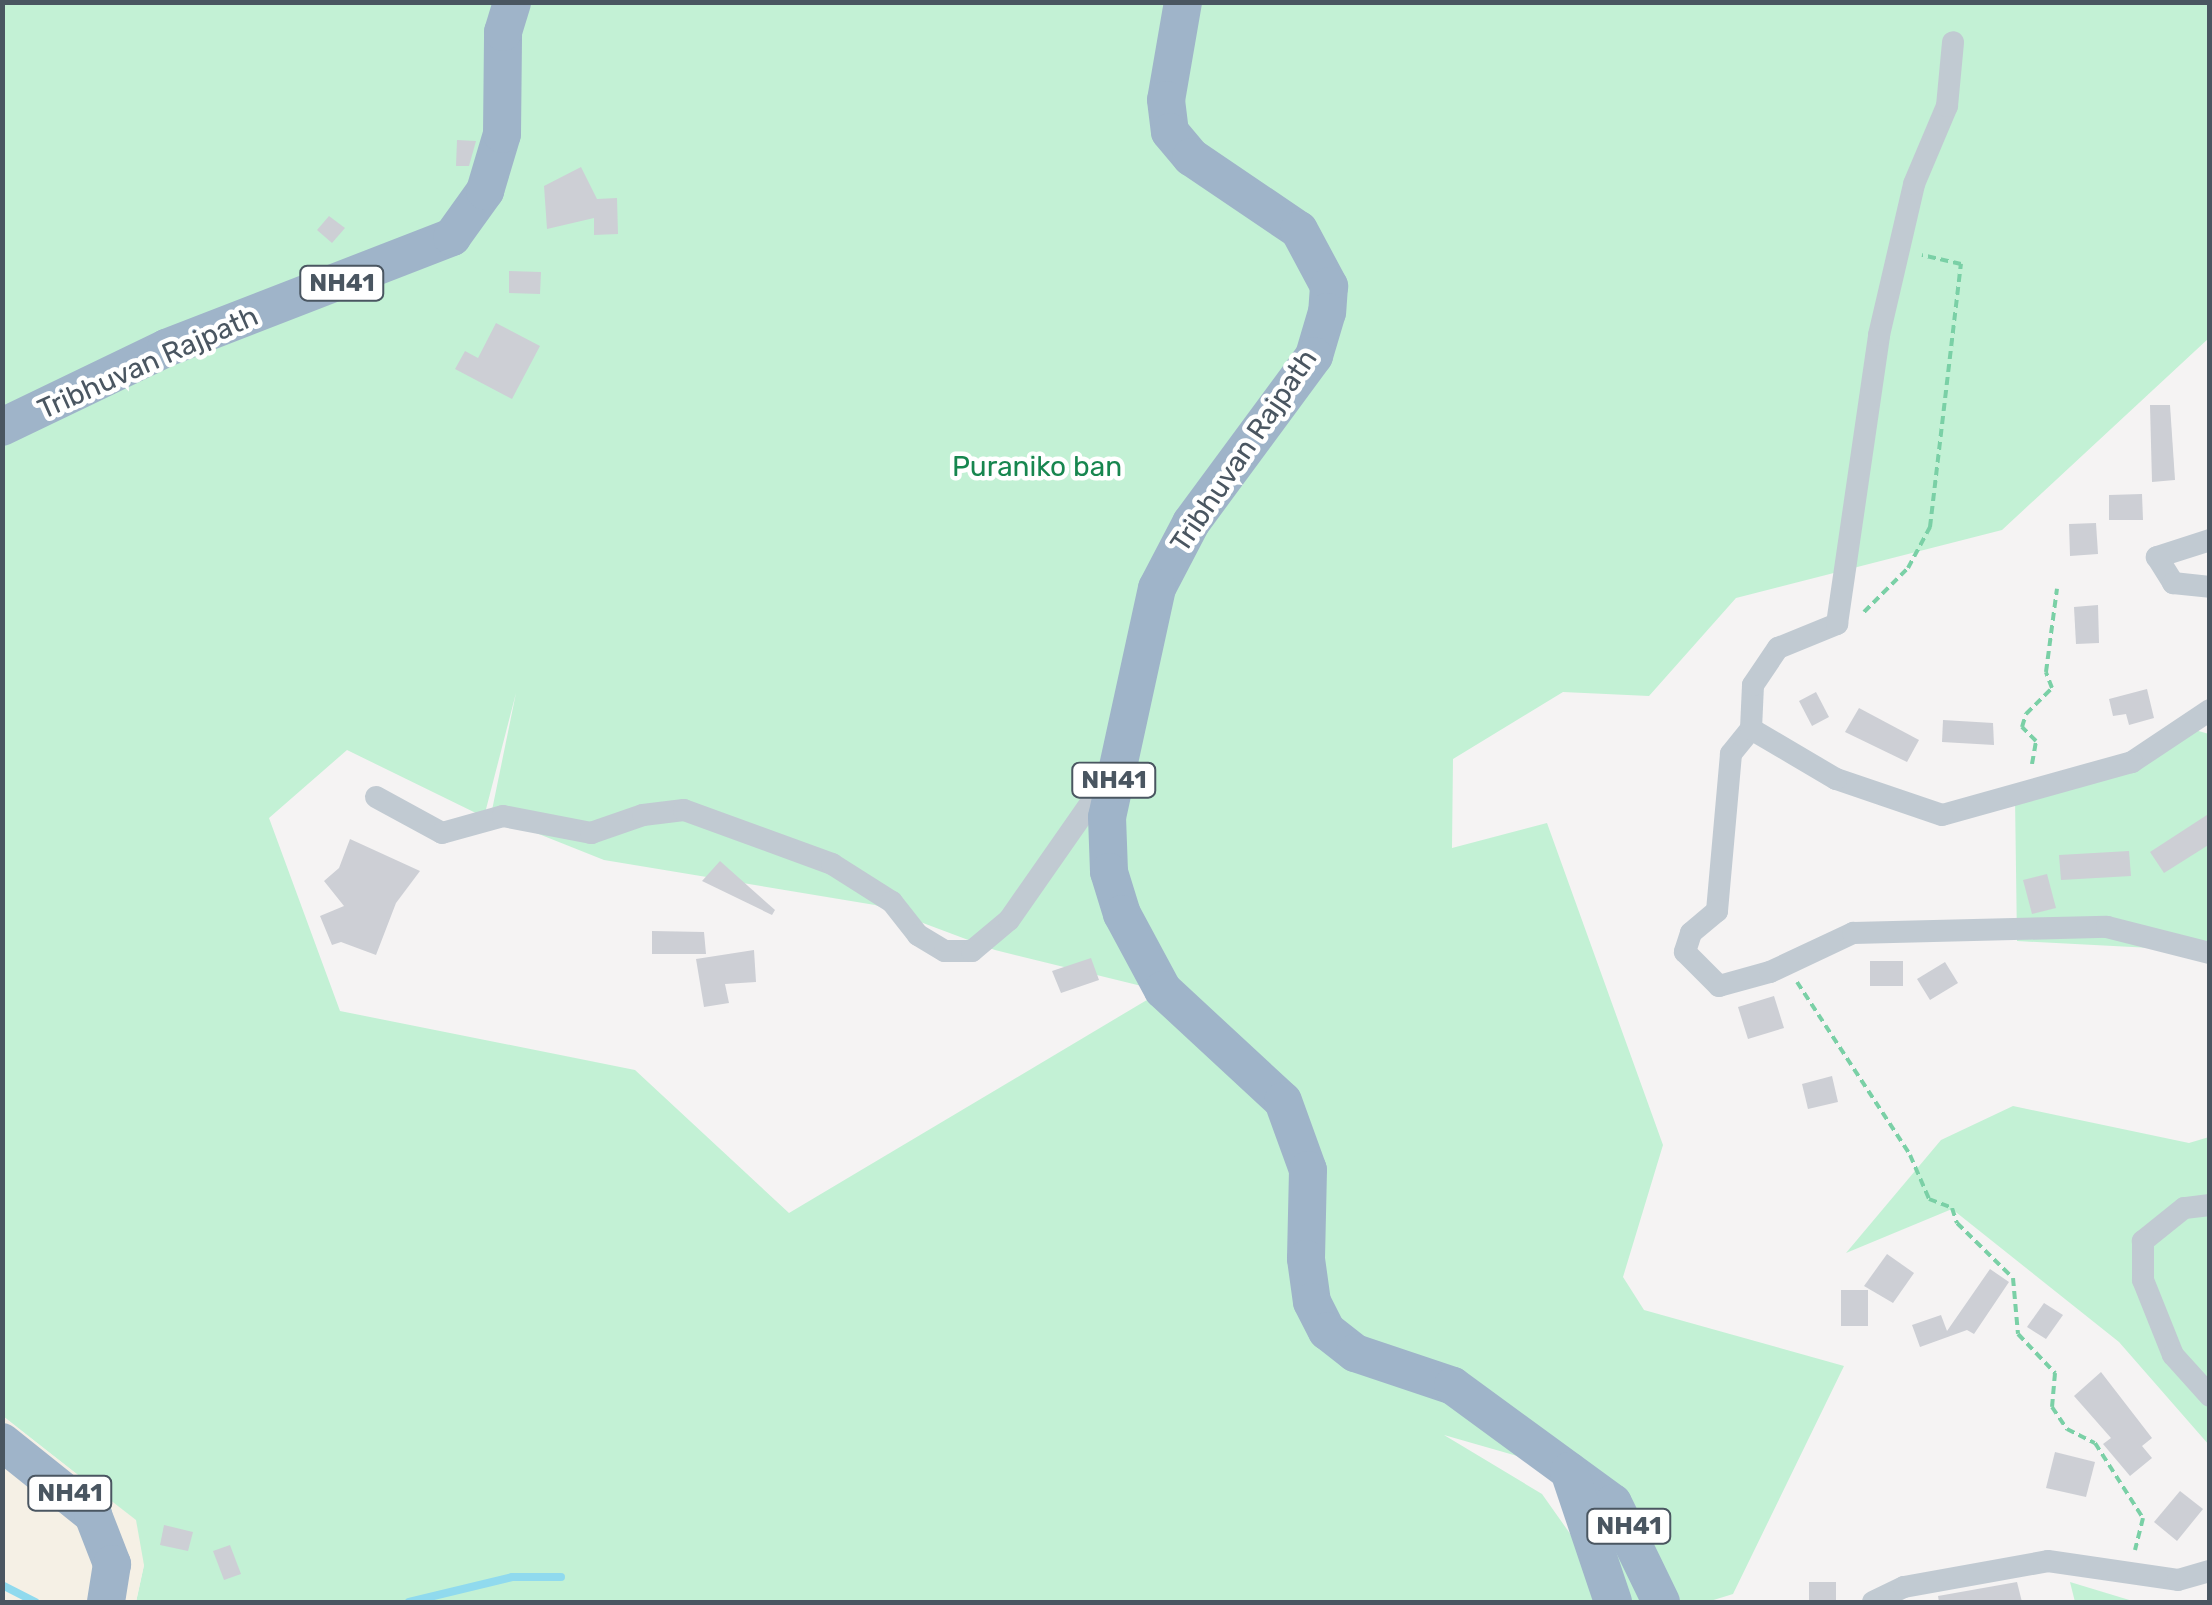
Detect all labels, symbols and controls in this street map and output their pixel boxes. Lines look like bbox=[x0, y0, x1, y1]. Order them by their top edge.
road number: NH41 bbox=[297, 263, 387, 303]
street label: Tribhuvan Rajpath bbox=[33, 299, 263, 427]
street label: Tribhuvan Rajpath bbox=[1164, 343, 1324, 559]
park label: Puraniko ban bbox=[952, 450, 1122, 484]
road number: NH41 bbox=[1069, 760, 1159, 800]
road number: NH41 bbox=[25, 1473, 115, 1513]
road number: NH41 bbox=[1584, 1506, 1674, 1546]

